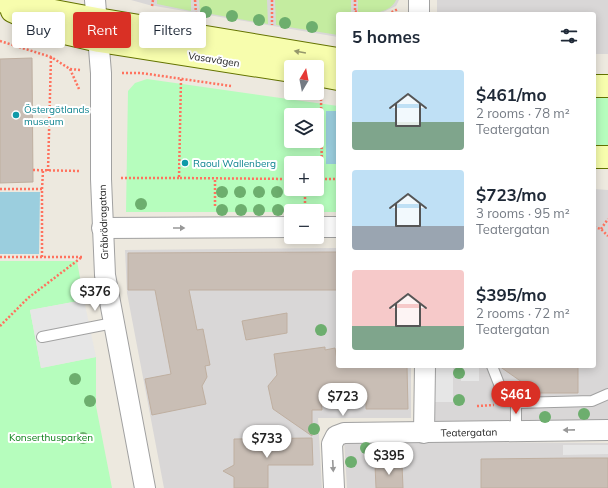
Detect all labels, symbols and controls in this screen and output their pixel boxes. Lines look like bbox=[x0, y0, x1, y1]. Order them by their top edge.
chip: Buy bbox=[12, 12, 65, 48]
chip: Rent bbox=[73, 12, 131, 48]
chip: Filters bbox=[139, 12, 206, 48]
icon: filters bbox=[558, 25, 580, 47]
text: 5 homes bbox=[352, 26, 420, 47]
street label: Vasavägen bbox=[187, 49, 241, 70]
one-way arrow bbox=[293, 49, 306, 55]
north arrow bbox=[284, 60, 324, 100]
map controls bbox=[284, 60, 324, 244]
text: $461/mo bbox=[476, 84, 547, 105]
icon: home bbox=[384, 86, 432, 134]
place label: Östergötlands museum bbox=[24, 103, 90, 128]
text: 2 rooms · 78 m² bbox=[476, 105, 570, 121]
button: layers bbox=[284, 108, 324, 148]
marker: Östergötlands museum bbox=[11, 110, 21, 120]
text: Teatergatan bbox=[476, 121, 550, 137]
button: + bbox=[284, 156, 324, 196]
place label: Raoul Wallenberg bbox=[193, 157, 276, 170]
marker: Raoul Wallenberg bbox=[180, 158, 190, 168]
street label: Gråbrödragatan bbox=[96, 184, 111, 260]
text: $723/mo bbox=[476, 184, 547, 205]
icon: home bbox=[384, 186, 432, 234]
button: − bbox=[284, 204, 324, 244]
text: 3 rooms · 95 m² bbox=[476, 205, 570, 221]
text: Teatergatan bbox=[476, 221, 550, 237]
one-way arrow bbox=[173, 225, 186, 231]
pin: $376 bbox=[71, 278, 119, 312]
text: $376 bbox=[79, 283, 111, 299]
text: $395/mo bbox=[476, 284, 547, 305]
icon: home bbox=[384, 286, 432, 334]
text: 2 rooms · 72 m² bbox=[476, 305, 570, 321]
text: Teatergatan bbox=[476, 321, 550, 337]
pin: $461 bbox=[492, 381, 540, 415]
pin: $723 bbox=[319, 383, 367, 417]
text: $461 bbox=[500, 386, 532, 402]
text: $723 bbox=[327, 388, 359, 404]
pin: $733 bbox=[243, 425, 291, 459]
street label: Teatergatan bbox=[441, 426, 498, 439]
one-way arrow bbox=[562, 427, 575, 433]
text: $733 bbox=[251, 430, 283, 446]
park label: Konserthusparken bbox=[9, 431, 93, 444]
pin: $395 bbox=[365, 442, 413, 476]
text: $395 bbox=[373, 447, 405, 463]
one-way arrow bbox=[330, 460, 336, 473]

